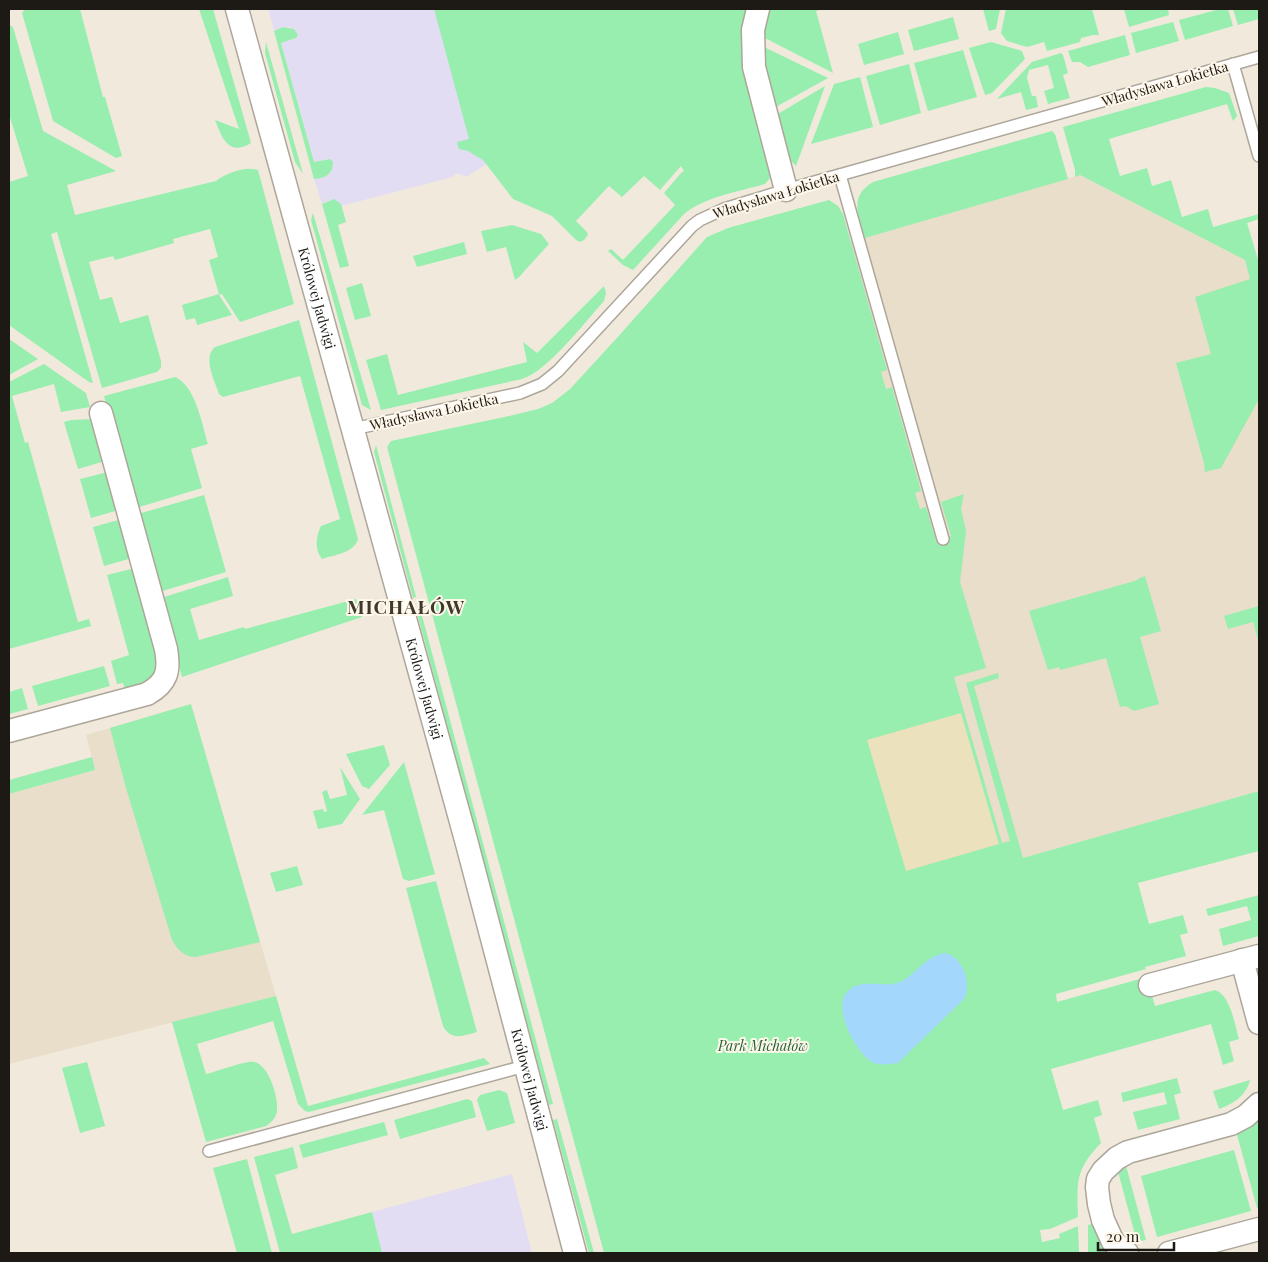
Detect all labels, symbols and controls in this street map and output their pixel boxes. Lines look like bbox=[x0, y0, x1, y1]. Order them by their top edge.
street label: Władysława Łokietka bbox=[1098, 56, 1230, 111]
street label: Władysława Łokietka bbox=[710, 166, 841, 223]
street label: Królowej Jadwigi bbox=[294, 245, 340, 351]
street label: Władysława Łokietka bbox=[367, 389, 500, 435]
district label: MICHAŁÓW bbox=[347, 593, 465, 619]
street label: Królowej Jadwigi bbox=[402, 635, 448, 742]
street label: Królowej Jadwigi bbox=[507, 1027, 552, 1133]
park label: Park Michałów bbox=[717, 1036, 808, 1055]
scale bar bbox=[1098, 1220, 1174, 1252]
text: 20 m bbox=[1106, 1226, 1140, 1246]

